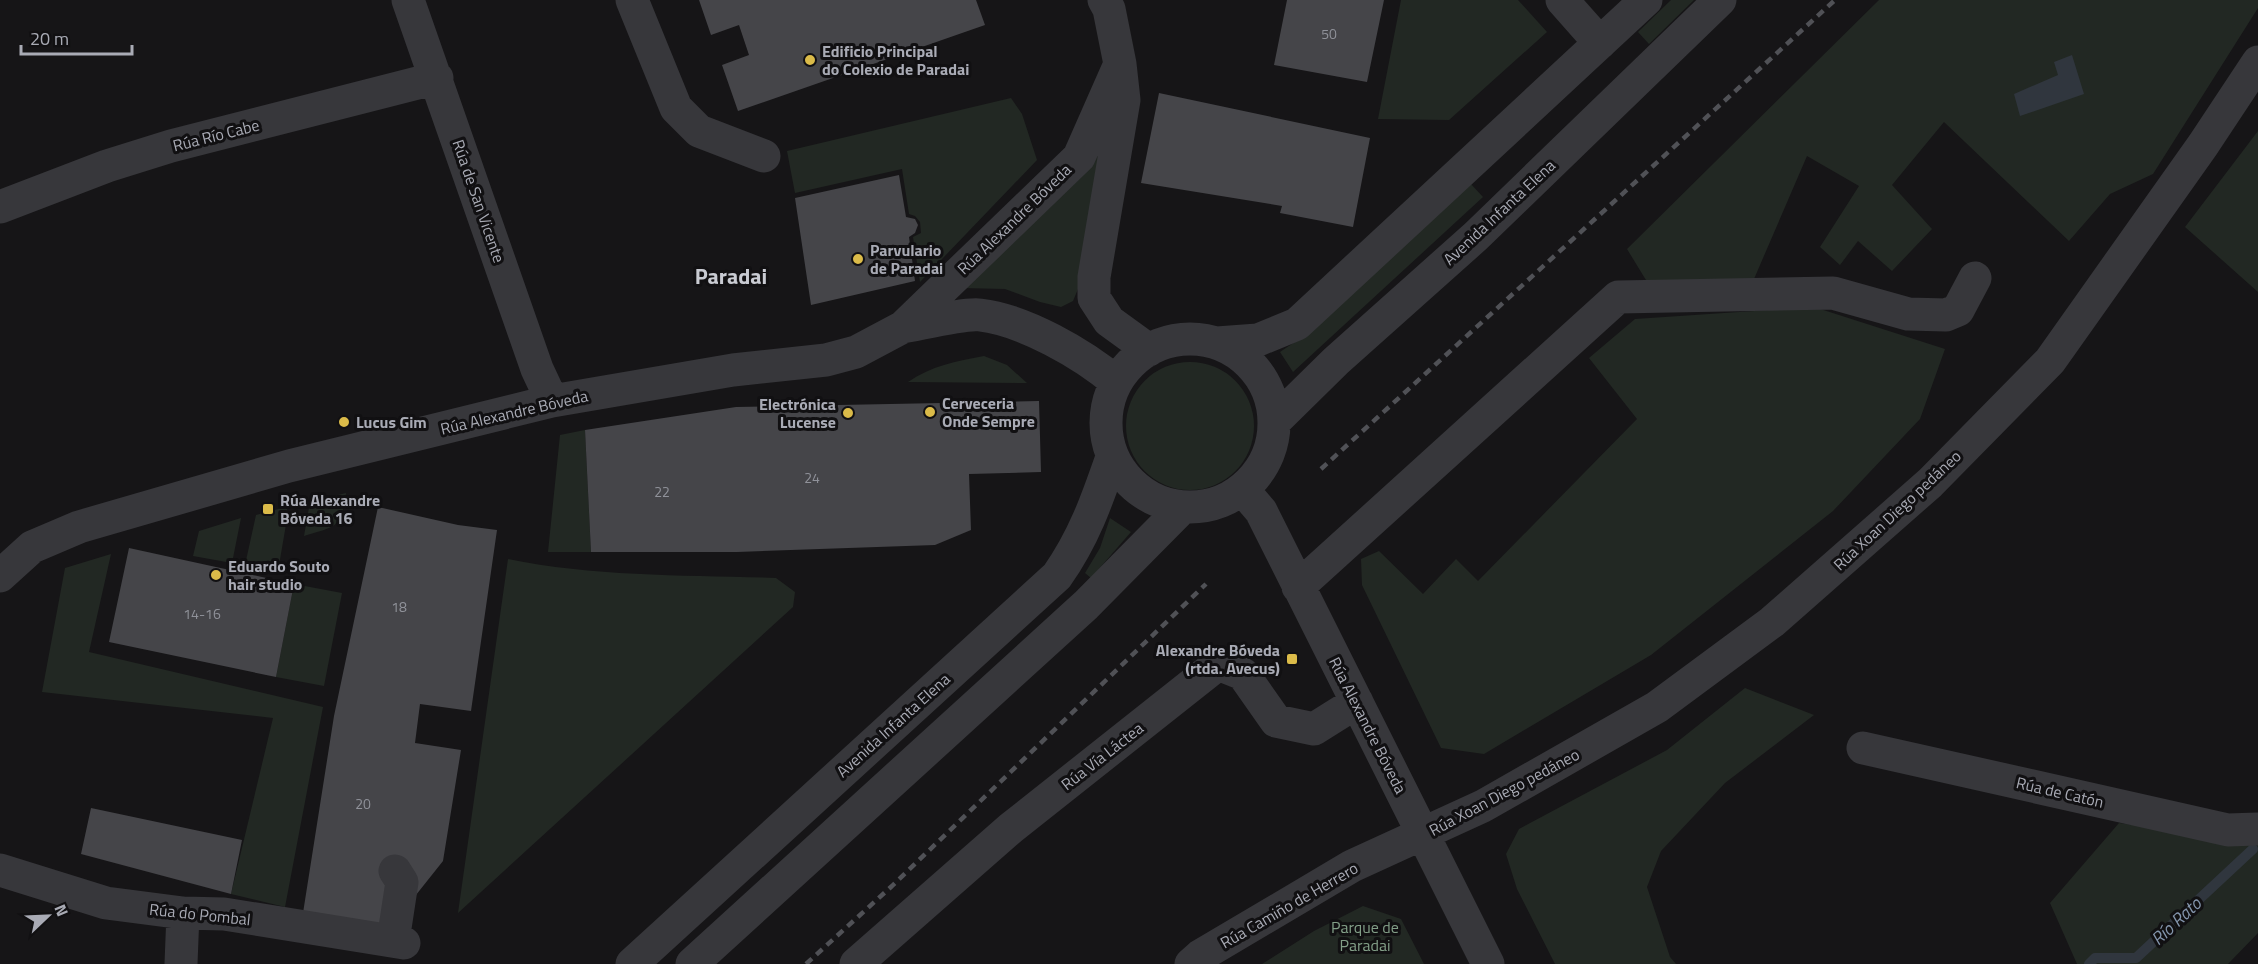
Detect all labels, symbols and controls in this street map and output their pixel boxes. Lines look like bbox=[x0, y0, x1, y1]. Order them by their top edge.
scale bar bbox=[21, 18, 132, 56]
house number: 50 bbox=[1321, 23, 1337, 44]
text: 20 m bbox=[30, 25, 69, 52]
place label: Edificio Principal do Colexio de Paradai bbox=[822, 39, 969, 81]
marker: Edificio Principal do Colexio de Paradai bbox=[803, 53, 817, 67]
street label: Rúa Río Cabe bbox=[170, 113, 262, 157]
street label: Rúa de San Vicente bbox=[447, 136, 511, 266]
street label: Avenida Infanta Elena bbox=[1438, 154, 1560, 270]
street label: Rúa Alexandre Bóveda bbox=[952, 158, 1076, 280]
place label: Parvulario de Paradai bbox=[870, 238, 943, 280]
marker: Parvulario de Paradai bbox=[851, 252, 865, 266]
district label: Paradai bbox=[695, 259, 767, 293]
street label: Rúa Alexandre Bóveda bbox=[438, 383, 590, 441]
place label: Cerveceria Onde Sempre bbox=[942, 391, 1035, 433]
place label: Electrónica Lucense bbox=[759, 392, 836, 434]
marker: Cerveceria Onde Sempre bbox=[923, 405, 937, 419]
marker: Electrónica Lucense bbox=[841, 406, 855, 420]
place label: Lucus Gim bbox=[356, 410, 427, 434]
marker: Lucus Gim bbox=[337, 415, 351, 429]
street label: Rúa Xoan Diego pedáneo bbox=[1828, 444, 1966, 576]
house number: 24 bbox=[804, 467, 820, 488]
house number: 22 bbox=[654, 481, 670, 502]
place label: Rúa Alexandre Bóveda 16 bbox=[280, 488, 380, 530]
marker: Rúa Alexandre Bóveda 16 bbox=[261, 502, 275, 516]
place label: Eduardo Souto hair studio bbox=[228, 554, 330, 596]
marker: Eduardo Souto hair studio bbox=[209, 568, 223, 582]
house number: 18 bbox=[391, 596, 407, 617]
house number: 14-16 bbox=[183, 603, 221, 624]
place label: Alexandre Bóveda (rtda. Avecus) bbox=[1156, 638, 1280, 680]
marker: Alexandre Bóveda (rtda. Avecus) bbox=[1285, 652, 1299, 666]
street label: Rúa Alexandre Bóveda bbox=[1323, 652, 1413, 798]
street label: Avenida Infanta Elena bbox=[831, 667, 955, 783]
street label: Rúa Vía Láctea bbox=[1056, 716, 1148, 796]
street label: Rúa Xoan Diego pedáneo bbox=[1425, 742, 1583, 842]
street label: Rúa de Catón bbox=[2014, 770, 2106, 814]
house number: 20 bbox=[355, 793, 371, 814]
street label: Rúa Camiño de Herrero bbox=[1216, 856, 1362, 954]
north arrow bbox=[18, 886, 78, 946]
water label: Río Rato bbox=[2145, 890, 2208, 951]
street label: Rúa do Pombal bbox=[148, 897, 252, 931]
text: N bbox=[49, 900, 75, 920]
park label: Parque de Paradai bbox=[1331, 915, 1399, 957]

